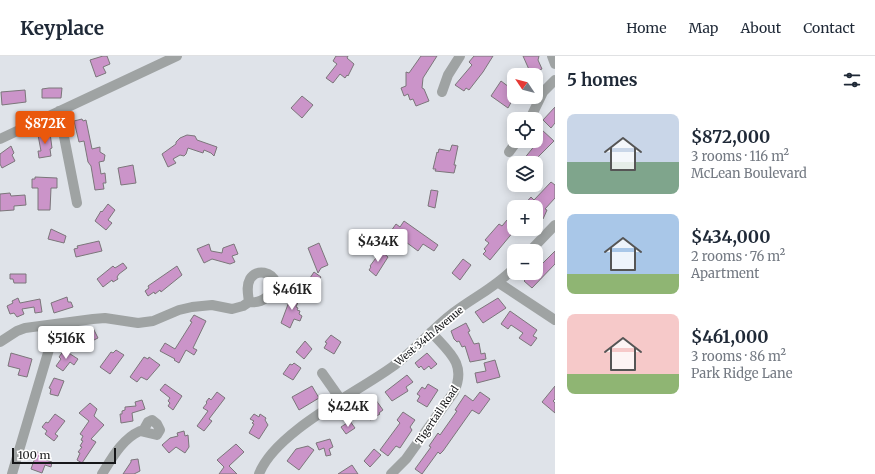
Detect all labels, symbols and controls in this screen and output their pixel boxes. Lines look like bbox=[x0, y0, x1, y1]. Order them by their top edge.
text: Keyplace bbox=[20, 16, 104, 40]
text: Home bbox=[626, 19, 667, 37]
text: Map bbox=[689, 19, 718, 37]
text: About bbox=[740, 19, 781, 37]
text: Contact bbox=[803, 19, 855, 37]
north arrow bbox=[507, 68, 543, 104]
map controls bbox=[507, 68, 543, 280]
text: 5 homes bbox=[567, 69, 638, 91]
icon: filters bbox=[841, 69, 863, 91]
pin: $872K bbox=[17, 111, 73, 145]
button: locate bbox=[507, 112, 543, 148]
text: $872K bbox=[24, 115, 66, 132]
text: $872,000 bbox=[691, 126, 770, 148]
icon: home bbox=[599, 130, 647, 178]
text: 3 rooms · 116 m² bbox=[691, 148, 789, 165]
button: layers bbox=[507, 156, 543, 192]
text: McLean Boulevard bbox=[691, 165, 807, 182]
button: + bbox=[507, 200, 543, 236]
text: $434,000 bbox=[691, 226, 770, 248]
pin: $434K bbox=[350, 229, 406, 263]
icon: home bbox=[599, 230, 647, 278]
text: $434K bbox=[358, 233, 398, 250]
button: − bbox=[507, 244, 543, 280]
text: 2 rooms · 76 m² bbox=[691, 248, 785, 265]
text: Apartment bbox=[691, 265, 759, 282]
pin: $461K bbox=[264, 277, 320, 311]
text: $461K bbox=[272, 281, 312, 298]
street label: West 34th Avenue bbox=[391, 304, 466, 369]
pin: $516K bbox=[38, 326, 94, 360]
text: $461,000 bbox=[691, 326, 769, 348]
text: $516K bbox=[47, 330, 85, 347]
icon: home bbox=[599, 330, 647, 378]
text: 3 rooms · 86 m² bbox=[691, 348, 786, 365]
text: Park Ridge Lane bbox=[691, 365, 793, 382]
street label: Tigertail Road bbox=[413, 383, 461, 447]
pin: $424K bbox=[320, 394, 376, 428]
text: $424K bbox=[327, 398, 369, 415]
scale bar bbox=[12, 446, 116, 465]
text: 100 m bbox=[18, 448, 50, 462]

